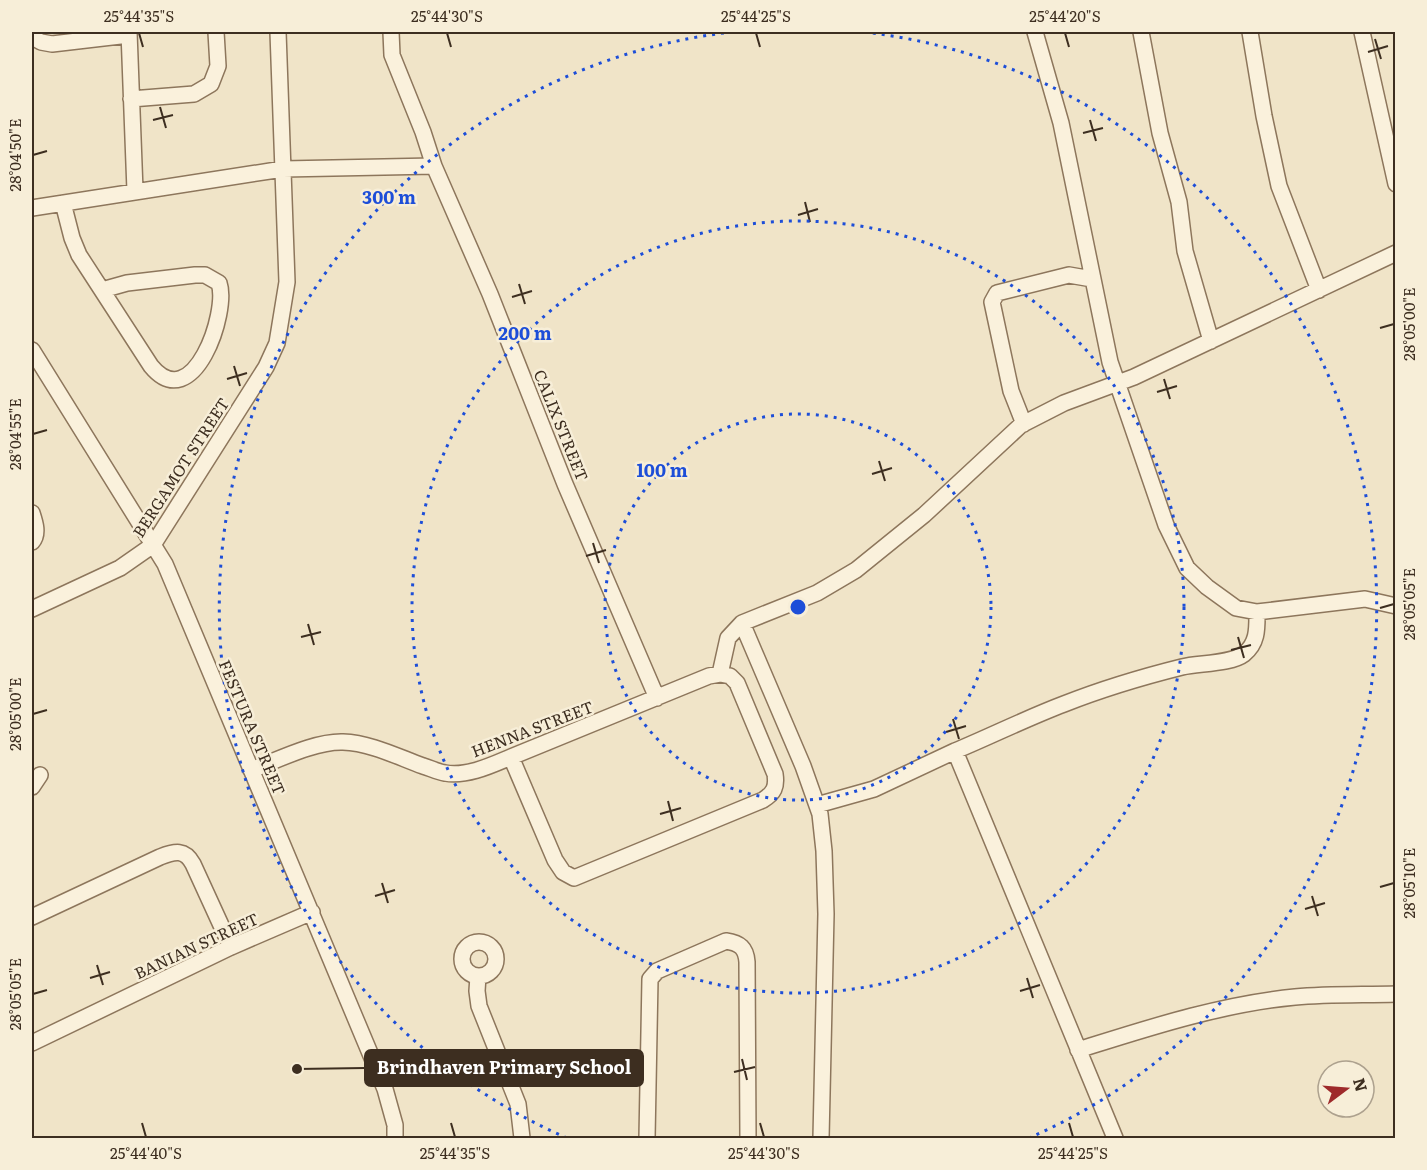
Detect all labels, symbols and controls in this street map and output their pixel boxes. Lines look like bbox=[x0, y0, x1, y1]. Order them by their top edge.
text: 25°44'35"S bbox=[104, 4, 174, 27]
text: 25°44'30"S bbox=[411, 4, 483, 27]
text: 25°44'25"S bbox=[721, 4, 791, 27]
text: 25°44'20"S bbox=[1029, 4, 1101, 27]
text: 28°04'50"E bbox=[3, 119, 26, 191]
text: 300 m bbox=[362, 183, 416, 210]
text: 28°05'00"E bbox=[1397, 287, 1420, 361]
text: 200 m bbox=[498, 319, 552, 346]
street label: CALIX STREET bbox=[529, 366, 595, 484]
street label: BERGAMOT STREET bbox=[126, 392, 234, 542]
text: 28°04'55"E bbox=[3, 398, 26, 470]
text: 100 m bbox=[636, 456, 688, 483]
text: 28°05'05"E bbox=[1397, 568, 1420, 640]
centre of rings bbox=[788, 597, 808, 617]
street label: FESTURA STREET bbox=[214, 656, 292, 799]
text: 28°05'00"E bbox=[3, 677, 26, 751]
street label: HENNA STREET bbox=[468, 694, 597, 762]
text: 28°05'10"E bbox=[1397, 848, 1420, 918]
street label: BANIAN STREET bbox=[130, 906, 262, 984]
text: 28°05'05"E bbox=[3, 958, 26, 1030]
callout: Brindhaven Primary School bbox=[365, 1050, 643, 1086]
text: Brindhaven Primary School bbox=[377, 1053, 632, 1080]
north arrow bbox=[1316, 1059, 1376, 1119]
text: N bbox=[1348, 1075, 1375, 1094]
text: 25°44'40"S bbox=[110, 1141, 182, 1164]
text: 25°44'35"S bbox=[420, 1141, 490, 1164]
text: 25°44'30"S bbox=[728, 1141, 800, 1164]
text: 25°44'25"S bbox=[1038, 1141, 1108, 1164]

